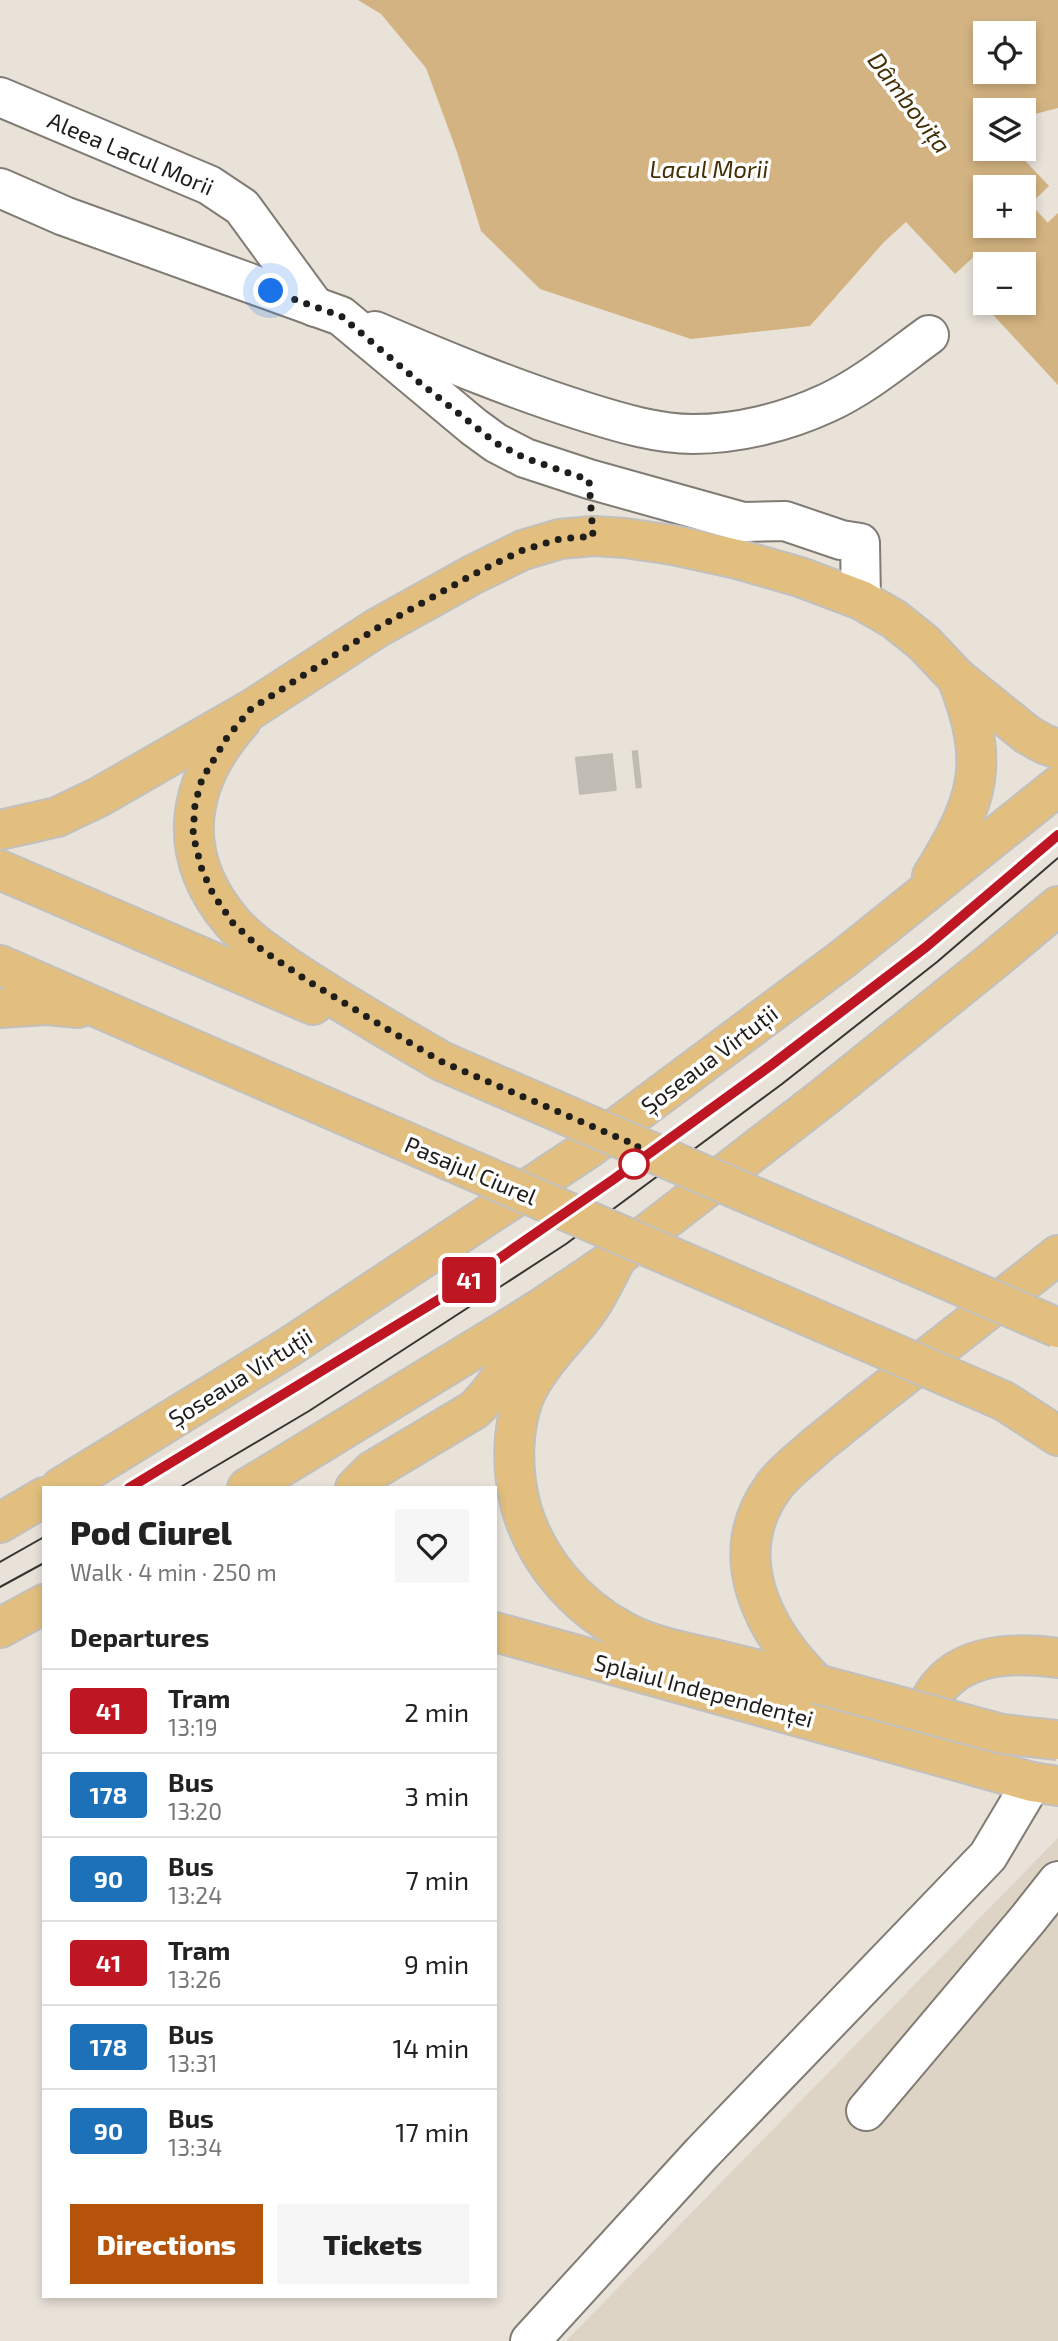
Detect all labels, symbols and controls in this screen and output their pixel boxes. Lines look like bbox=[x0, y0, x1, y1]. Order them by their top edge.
map controls bbox=[973, 21, 1036, 315]
button: locate bbox=[973, 21, 1036, 84]
water label: Dâmbovița bbox=[861, 46, 957, 160]
button: layers bbox=[973, 98, 1036, 161]
street label: Aleea Lacul Morii bbox=[44, 105, 218, 201]
water label: Lacul Morii bbox=[650, 154, 769, 183]
button: + bbox=[973, 175, 1036, 238]
button: − bbox=[973, 252, 1036, 315]
your location bbox=[253, 273, 288, 308]
street label: Șoseaua Virtuții bbox=[635, 998, 784, 1121]
street label: Pasajul Ciurel bbox=[401, 1130, 541, 1210]
unlabelled marker bbox=[619, 1149, 649, 1179]
line badge: 41 bbox=[438, 1257, 500, 1303]
text: 41 bbox=[456, 1265, 482, 1294]
street label: Șoseaua Virtuții bbox=[163, 1322, 318, 1434]
button: heart bbox=[395, 1509, 469, 1583]
text: Pod Ciurel bbox=[70, 1512, 232, 1552]
text: Walk · 4 min · 250 m bbox=[70, 1558, 277, 1586]
text: Departures bbox=[70, 1621, 209, 1652]
street label: Splaiul Independenței bbox=[591, 1647, 817, 1735]
text: Tram bbox=[168, 1682, 230, 1713]
text: 41 bbox=[96, 1696, 121, 1725]
text: 2 min bbox=[404, 1696, 469, 1727]
text: 13:19 bbox=[168, 1713, 218, 1741]
text: Bus bbox=[168, 1766, 214, 1797]
text: 178 bbox=[90, 1780, 128, 1809]
text: 3 min bbox=[404, 1780, 469, 1811]
text: 13:20 bbox=[168, 1797, 222, 1825]
text: Bus bbox=[168, 1850, 214, 1881]
text: 90 bbox=[94, 1864, 123, 1893]
text: 7 min bbox=[406, 1864, 469, 1895]
text: 13:24 bbox=[168, 1881, 222, 1909]
text: Tram bbox=[168, 1934, 230, 1965]
text: 41 bbox=[96, 1948, 121, 1977]
text: 9 min bbox=[404, 1948, 469, 1979]
text: 13:26 bbox=[168, 1965, 221, 1993]
text: Bus bbox=[168, 2018, 214, 2049]
text: 178 bbox=[90, 2032, 128, 2061]
text: 14 min bbox=[393, 2032, 469, 2063]
text: 13:31 bbox=[168, 2049, 217, 2077]
text: Bus bbox=[168, 2102, 214, 2133]
text: 90 bbox=[94, 2116, 123, 2145]
text: 17 min bbox=[395, 2116, 469, 2147]
text: 13:34 bbox=[168, 2133, 222, 2161]
button: Directions bbox=[70, 2204, 263, 2284]
button: Tickets bbox=[277, 2204, 469, 2284]

